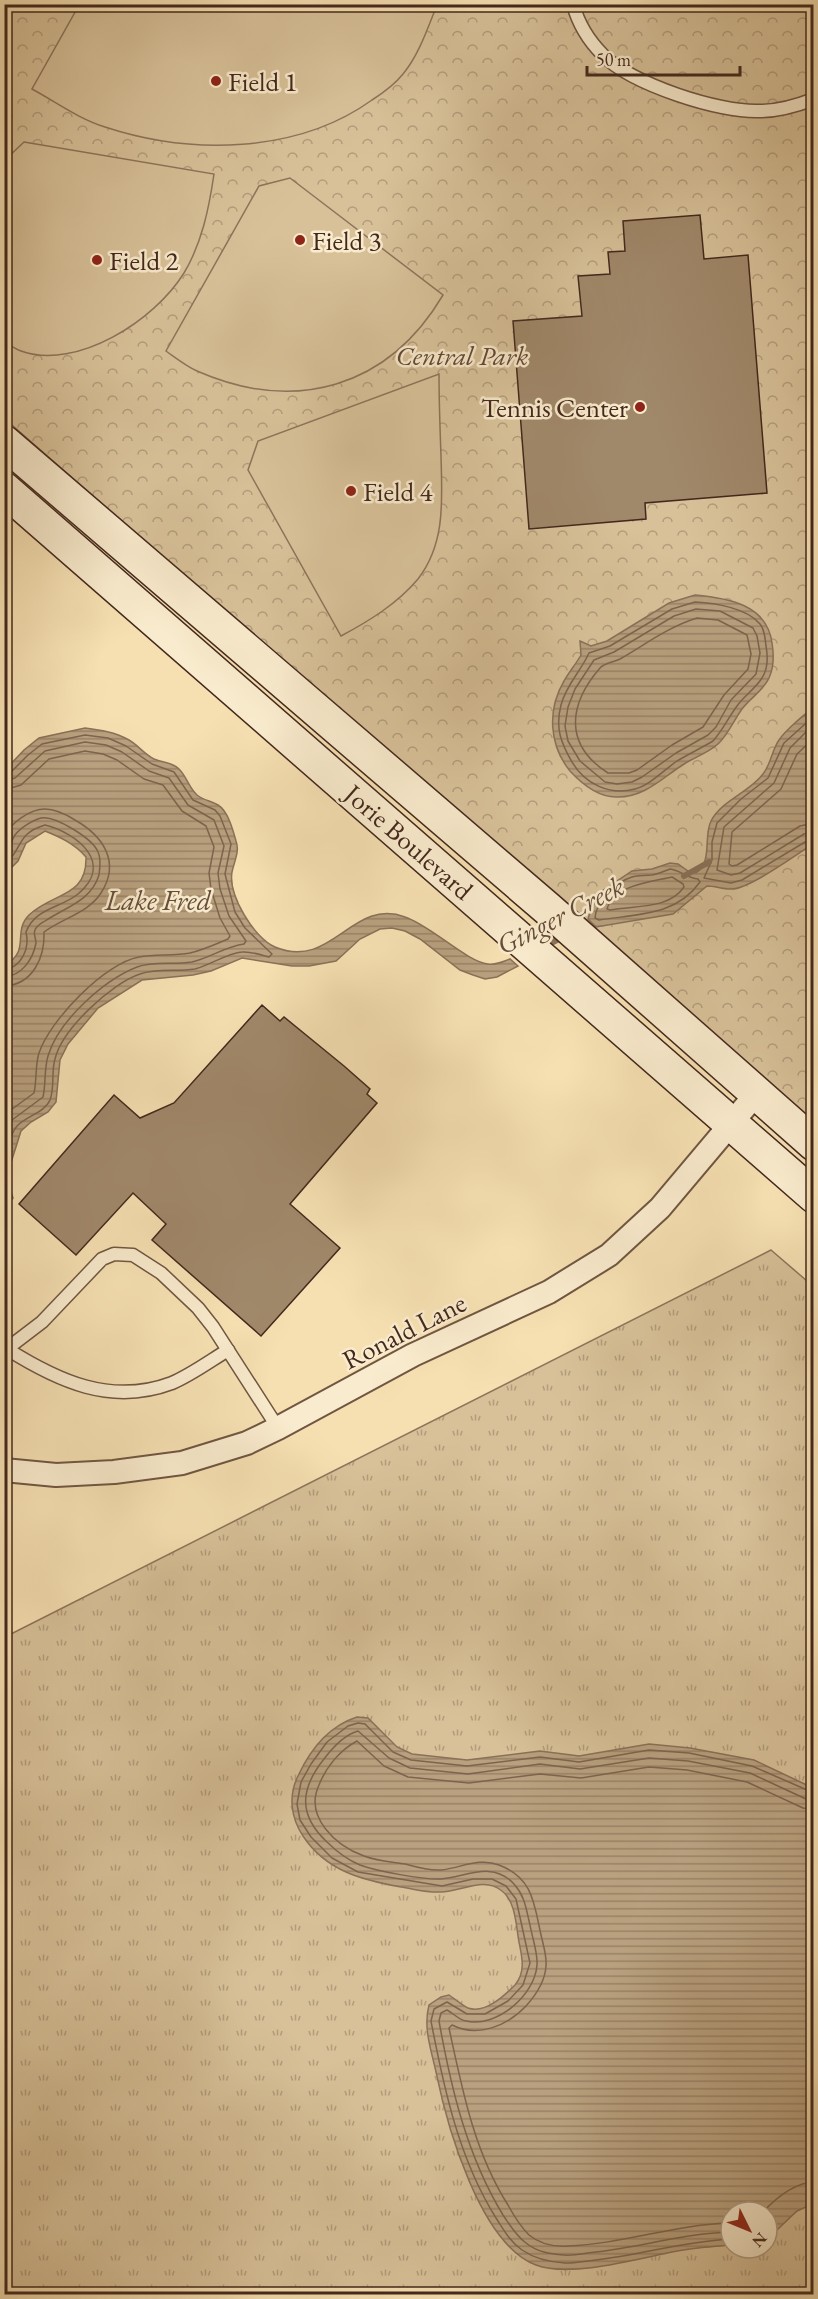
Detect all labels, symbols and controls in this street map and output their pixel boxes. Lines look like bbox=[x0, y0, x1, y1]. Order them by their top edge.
scale bar bbox=[587, 39, 740, 77]
text: 50 m bbox=[596, 48, 631, 71]
place label: Field 1 bbox=[228, 64, 297, 99]
marker: Field 1 bbox=[209, 74, 223, 88]
place label: Field 3 bbox=[312, 223, 381, 258]
marker: Field 3 bbox=[293, 233, 307, 247]
place label: Field 2 bbox=[109, 243, 179, 278]
marker: Field 2 bbox=[90, 253, 104, 267]
park label: Central Park bbox=[396, 338, 528, 373]
place label: Tennis Center bbox=[481, 390, 628, 425]
marker: Tennis Center bbox=[633, 400, 647, 414]
place label: Field 4 bbox=[363, 474, 434, 509]
marker: Field 4 bbox=[344, 484, 358, 498]
street label: Jorie Boulevard bbox=[336, 775, 481, 908]
water label: Ginger Creek bbox=[490, 867, 630, 963]
water label: Lake Fred bbox=[104, 882, 212, 918]
street label: Ronald Lane bbox=[336, 1285, 472, 1377]
north arrow bbox=[719, 2200, 779, 2260]
text: N bbox=[747, 2228, 772, 2252]

